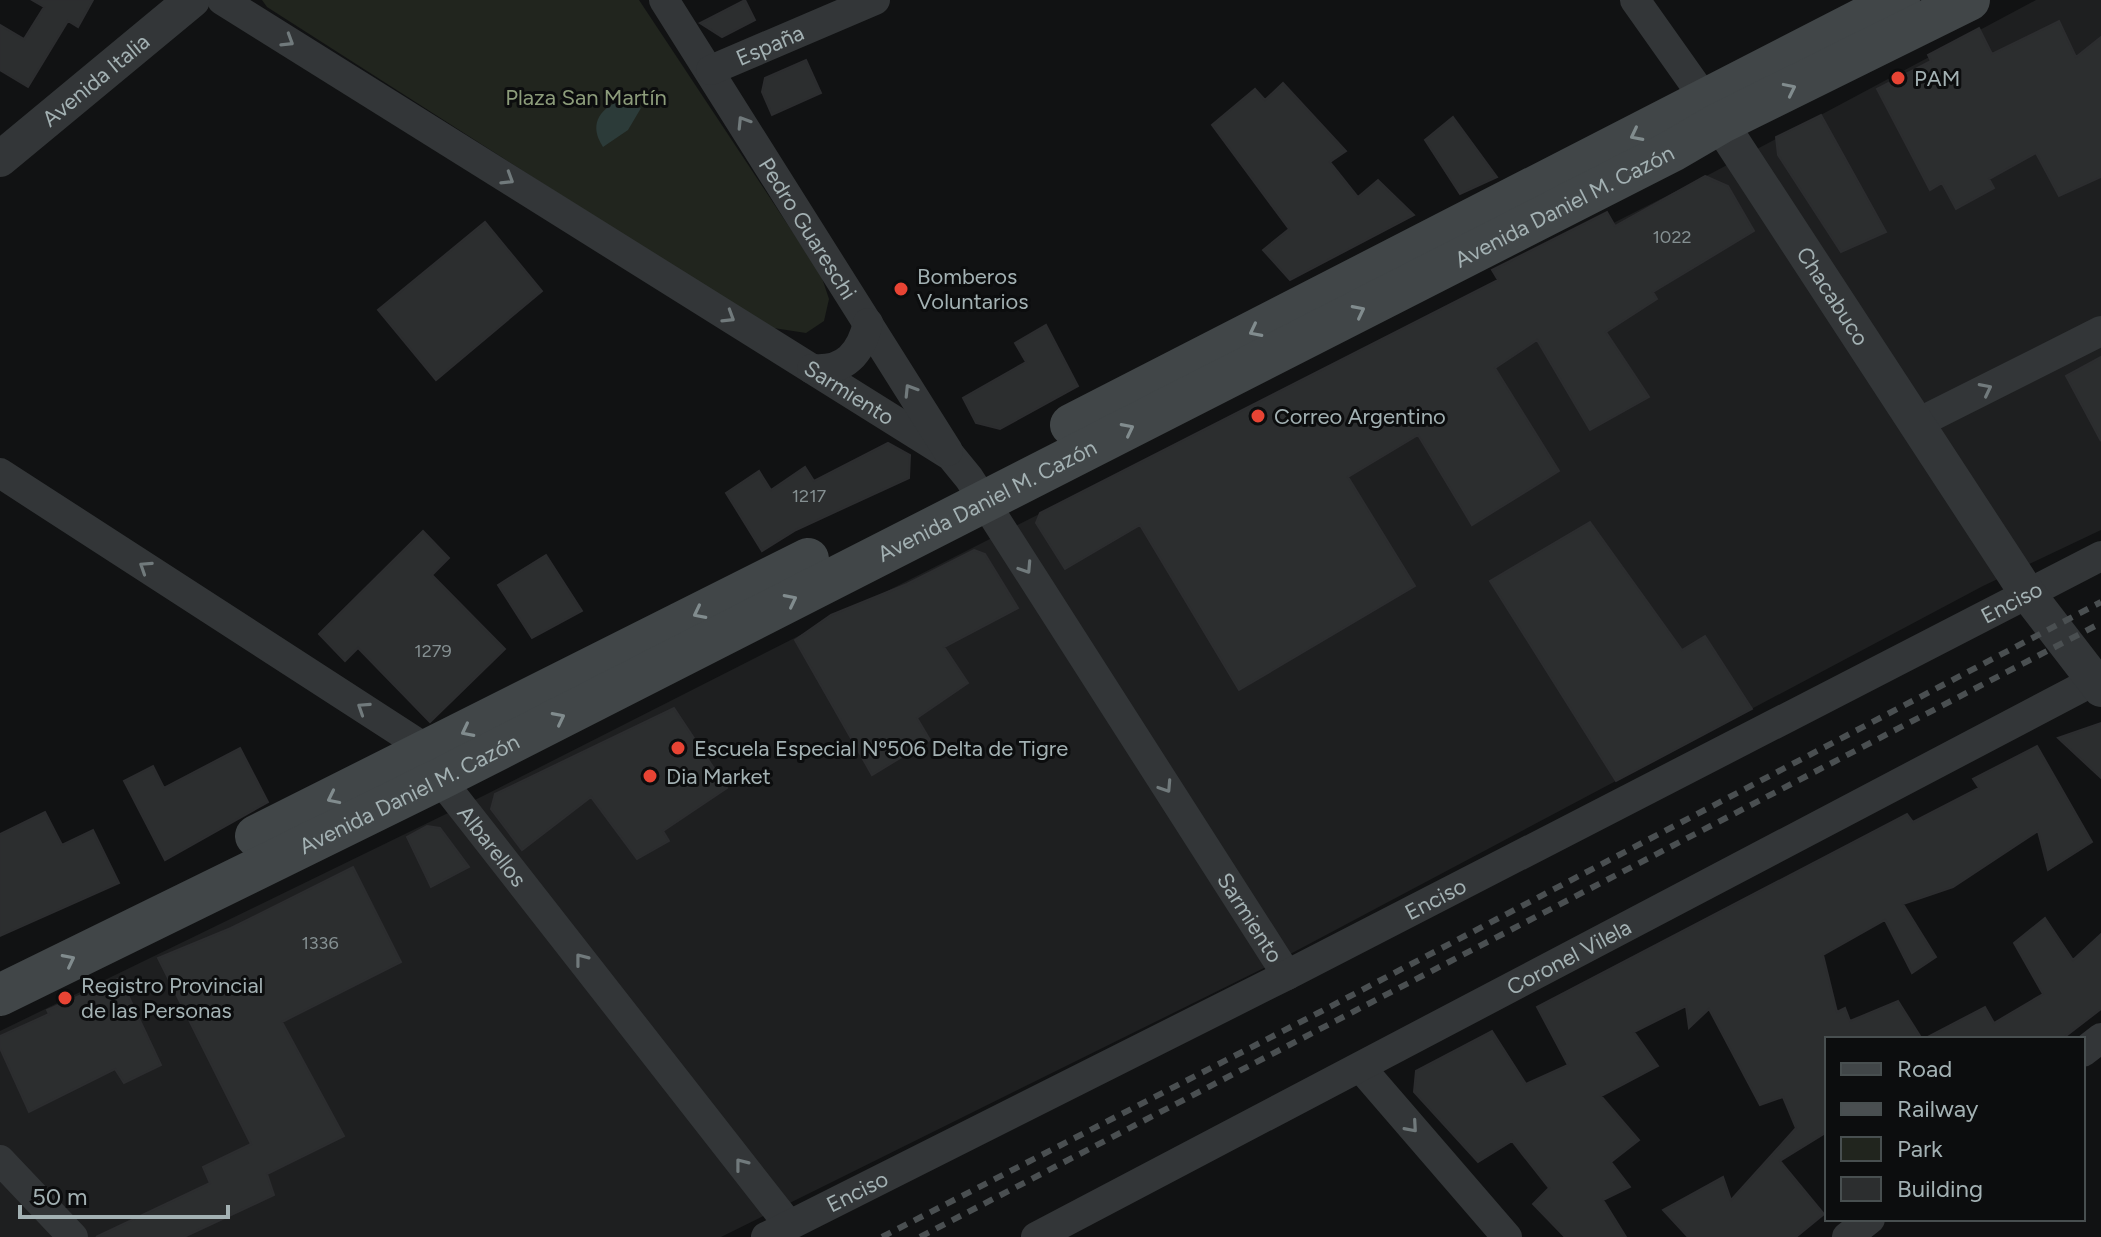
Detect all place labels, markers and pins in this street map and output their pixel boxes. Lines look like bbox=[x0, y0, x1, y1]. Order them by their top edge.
place label: PAM bbox=[1914, 65, 1960, 92]
marker: PAM bbox=[1889, 69, 1907, 87]
place label: Bomberos Voluntarios bbox=[917, 263, 1029, 315]
marker: Bomberos Voluntarios bbox=[892, 280, 910, 298]
place label: Correo Argentino bbox=[1274, 403, 1446, 430]
marker: Correo Argentino bbox=[1249, 407, 1267, 425]
place label: Escuela Especial Nº506 Delta de Tigre bbox=[694, 735, 1068, 762]
marker: Escuela Especial Nº506 Delta de Tigre bbox=[669, 739, 687, 757]
place label: Dia Market bbox=[666, 763, 771, 790]
marker: Dia Market bbox=[641, 767, 659, 785]
place label: Registro Provincial de las Personas bbox=[81, 972, 263, 1024]
marker: Registro Provincial de las Personas bbox=[56, 989, 74, 1007]

